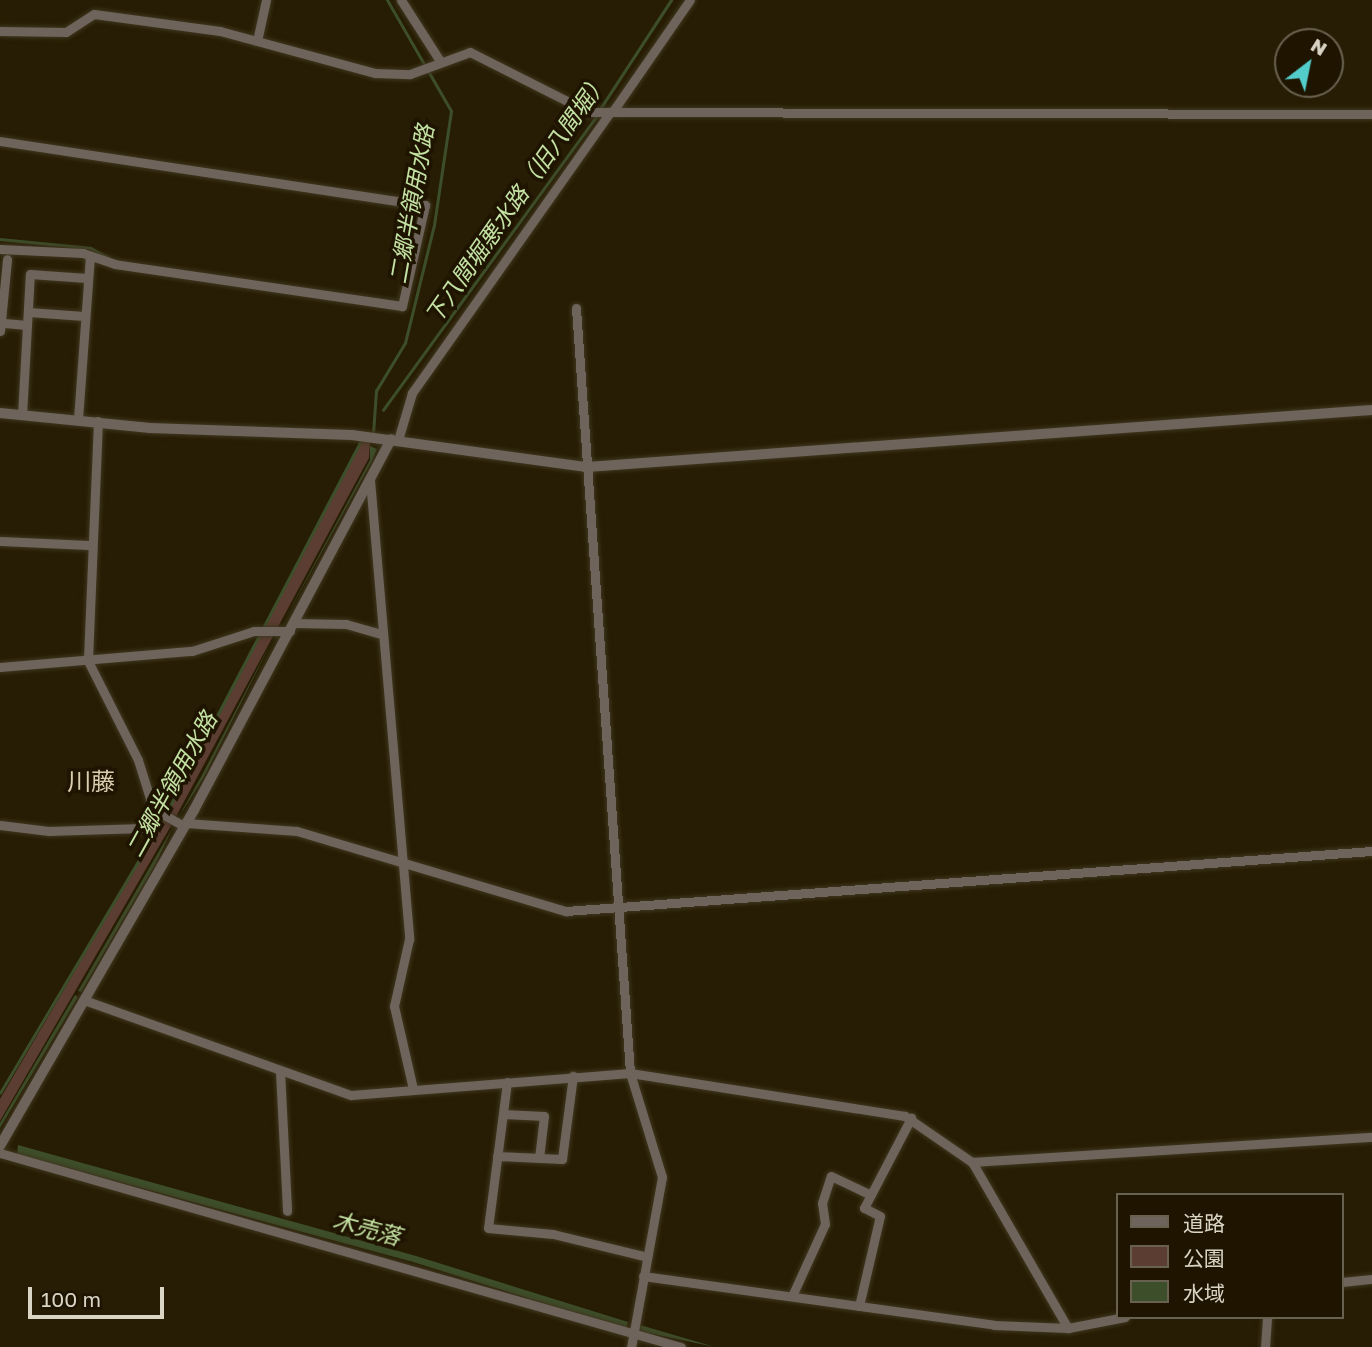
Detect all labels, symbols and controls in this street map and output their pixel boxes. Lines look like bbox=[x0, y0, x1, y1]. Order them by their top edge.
north arrow bbox=[1274, 28, 1344, 98]
text: N bbox=[1307, 33, 1332, 60]
water label: 下八間堀悪水路（旧八間堀） bbox=[419, 68, 613, 328]
water label: 二郷半領用水路 bbox=[383, 122, 439, 286]
water label: 二郷半領用水路 bbox=[120, 707, 222, 861]
district label: 川藤 bbox=[67, 767, 115, 795]
legend bbox=[1116, 1193, 1344, 1319]
water label: 木売落 bbox=[330, 1206, 404, 1250]
text: 道路 bbox=[1183, 1210, 1225, 1236]
text: 公園 bbox=[1183, 1245, 1225, 1271]
scale bar bbox=[32, 1274, 168, 1318]
text: 水域 bbox=[1183, 1280, 1225, 1306]
text: 100 m bbox=[41, 1286, 101, 1312]

